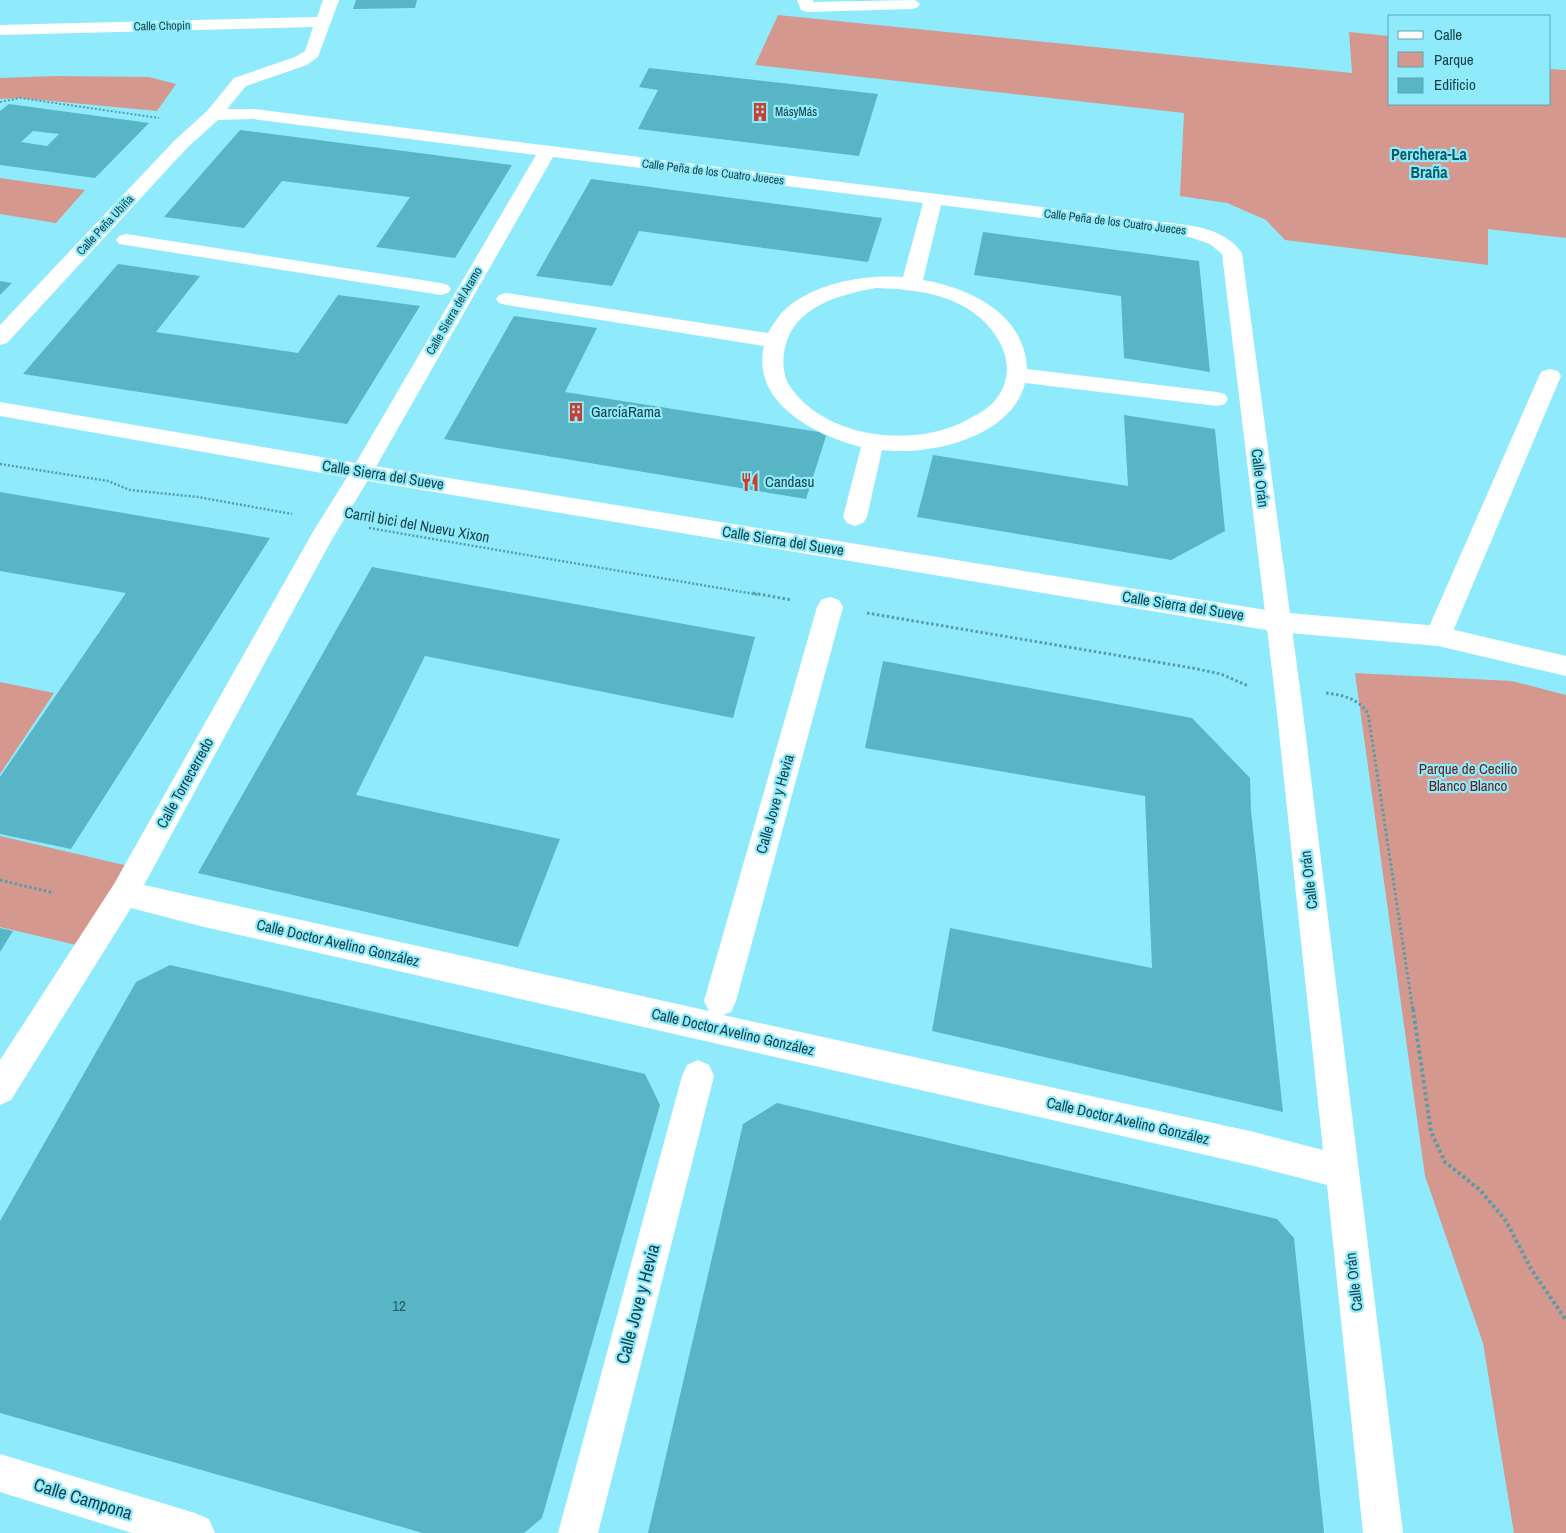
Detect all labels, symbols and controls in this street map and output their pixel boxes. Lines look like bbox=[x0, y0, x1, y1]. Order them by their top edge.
legend bbox=[1388, 15, 1551, 105]
street label: Calle Chopin bbox=[133, 18, 191, 34]
text: Calle bbox=[1434, 24, 1462, 45]
text: Parque bbox=[1434, 49, 1474, 70]
text: Edificio bbox=[1434, 74, 1476, 95]
building icon: MásyMás bbox=[749, 101, 771, 123]
place label: MásyMás bbox=[775, 104, 817, 120]
district label: Perchera-La Braña bbox=[1391, 143, 1468, 183]
street label: Calle Peña de los Cuatro Jueces bbox=[641, 155, 785, 189]
street label: Calle Peña Ubiña bbox=[73, 191, 138, 259]
street label: Calle Peña de los Cuatro Jueces bbox=[1043, 205, 1187, 239]
street label: Calle Sierra del Aramo bbox=[422, 264, 486, 358]
building icon: GarcíaRama bbox=[565, 401, 587, 423]
place label: GarcíaRama bbox=[591, 401, 661, 422]
street label: Calle Orán bbox=[1246, 447, 1275, 508]
street label: Calle Sierra del Sueve bbox=[321, 455, 446, 495]
restaurant icon: Candasu bbox=[739, 471, 761, 493]
place label: Candasu bbox=[765, 471, 814, 492]
street label: Carril bici del Nuevu Xixon bbox=[343, 501, 491, 548]
street label: Calle Sierra del Sueve bbox=[721, 521, 846, 561]
street label: Calle Sierra del Sueve bbox=[1121, 586, 1246, 626]
street label: Calle Torrecerredo bbox=[151, 733, 218, 832]
street label: Calle Jove y Hevia bbox=[750, 752, 799, 856]
park label: Parque de Cecilio Blanco Blanco bbox=[1419, 758, 1517, 796]
street label: Calle Orán bbox=[1294, 850, 1323, 911]
street label: Calle Doctor Avelino González bbox=[255, 914, 422, 971]
street label: Calle Doctor Avelino González bbox=[650, 1003, 817, 1060]
street label: Calle Doctor Avelino González bbox=[1045, 1092, 1212, 1149]
street label: Calle Jove y Hevia bbox=[610, 1241, 666, 1367]
street label: Calle Orán bbox=[1339, 1252, 1368, 1313]
house number: 12 bbox=[392, 1295, 406, 1316]
street label: Calle Campona bbox=[31, 1472, 135, 1525]

